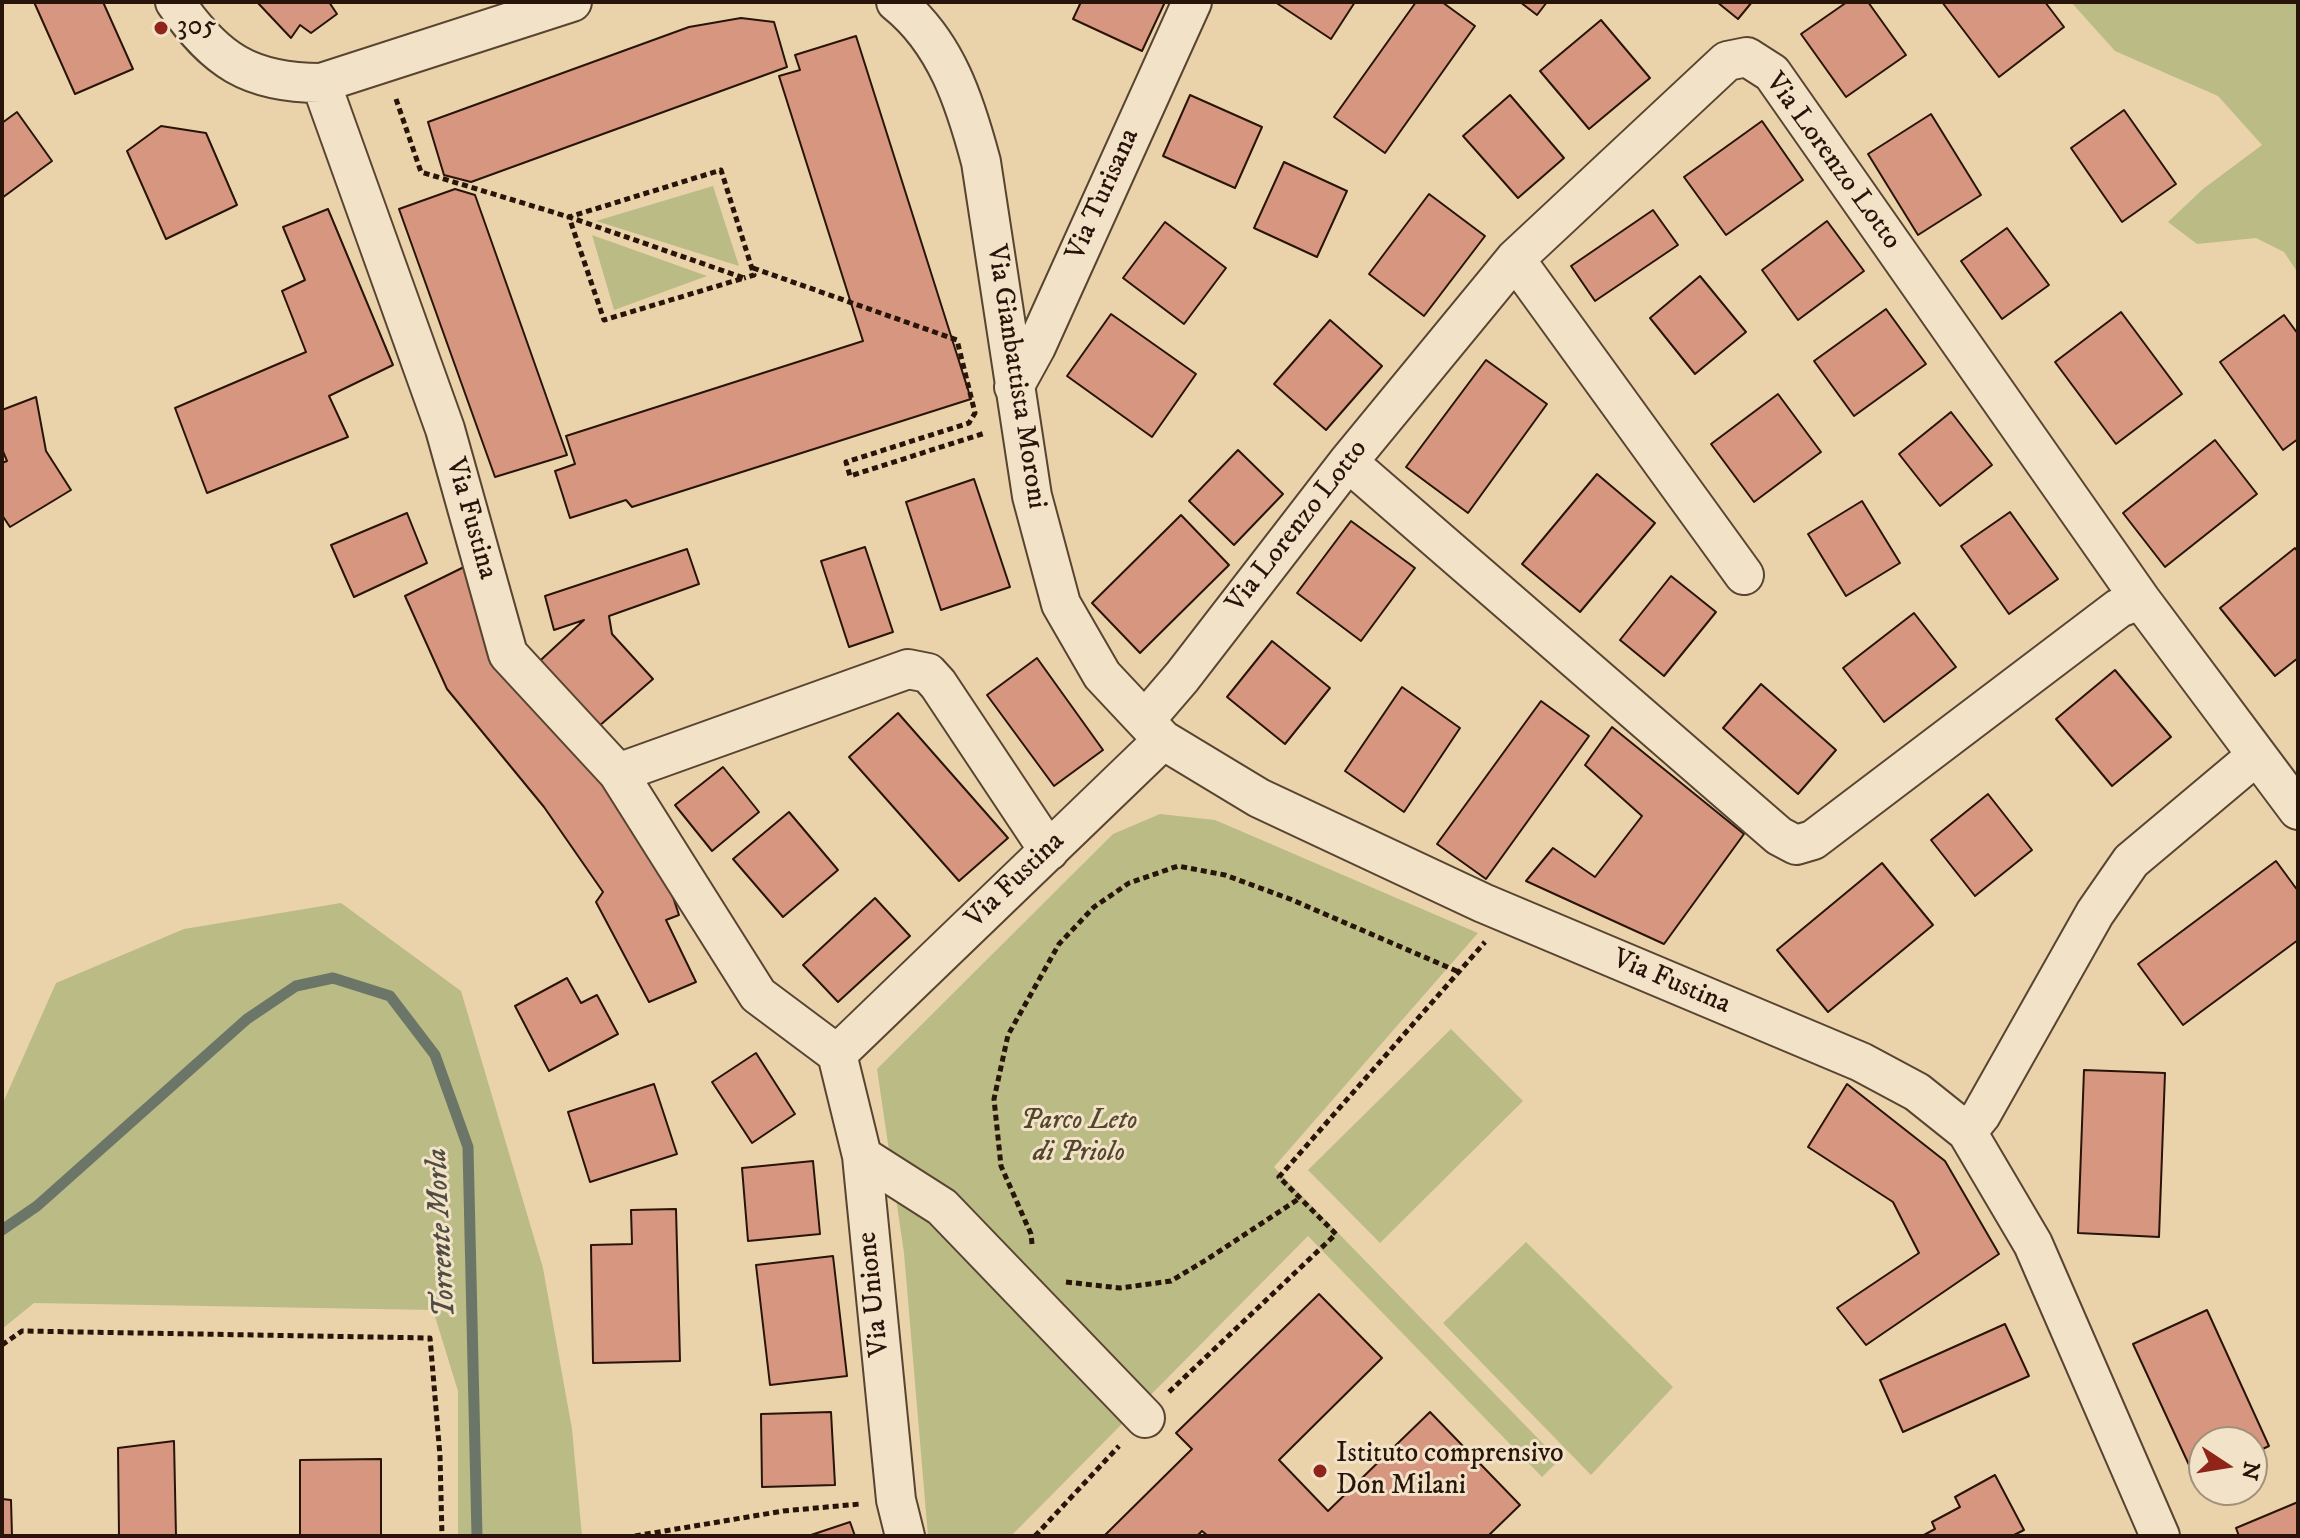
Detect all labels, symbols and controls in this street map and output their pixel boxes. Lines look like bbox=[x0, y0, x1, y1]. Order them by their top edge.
place label: 305 bbox=[177, 11, 216, 45]
marker: 305 bbox=[152, 19, 170, 37]
street label: Via Lorenzo Lotto bbox=[1757, 67, 1907, 257]
street label: Via Turisana bbox=[1060, 124, 1148, 266]
street label: Via Gianbattista Moroni bbox=[978, 243, 1052, 511]
street label: Via Lorenzo Lotto bbox=[1220, 434, 1376, 620]
street label: Via Fustina bbox=[437, 454, 503, 584]
street label: Via Fustina bbox=[960, 826, 1072, 936]
street label: Via Fustina bbox=[1607, 943, 1735, 1023]
park label: Parco Leto di Priolo bbox=[1021, 1105, 1137, 1171]
water label: Torrente Morla bbox=[421, 1147, 465, 1319]
street label: Via Unione bbox=[852, 1230, 898, 1358]
north arrow bbox=[2188, 1426, 2268, 1506]
place label: Istituto comprensivo Don Milani bbox=[1336, 1438, 1564, 1504]
text: N bbox=[2235, 1459, 2265, 1482]
marker: Istituto comprensivo Don Milani bbox=[1311, 1462, 1329, 1480]

